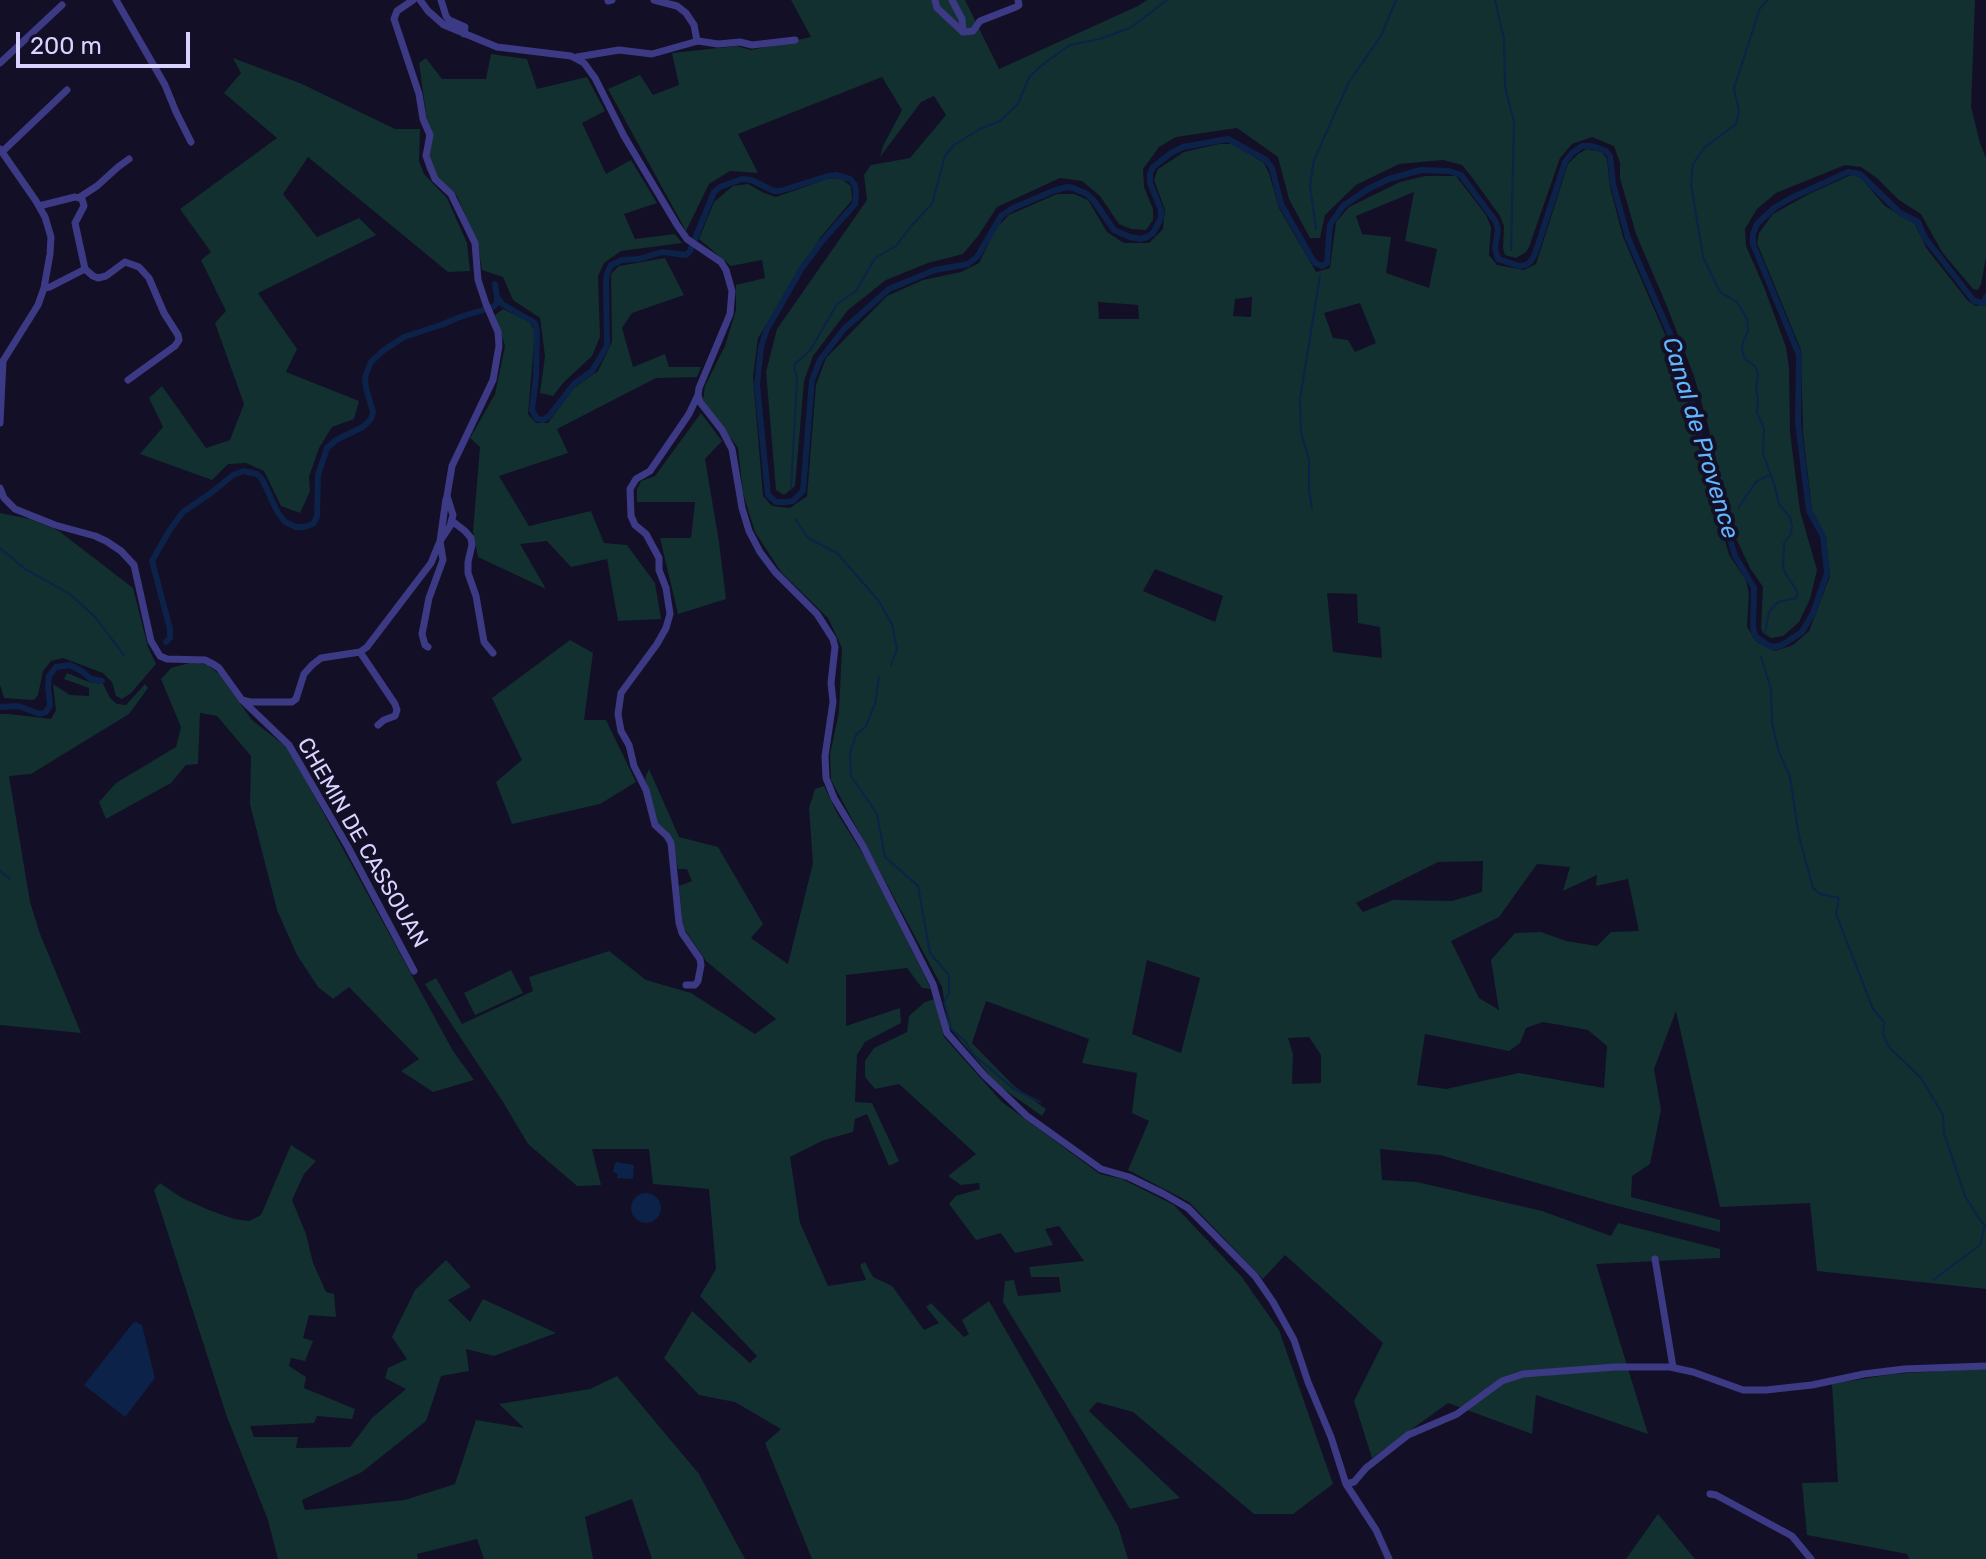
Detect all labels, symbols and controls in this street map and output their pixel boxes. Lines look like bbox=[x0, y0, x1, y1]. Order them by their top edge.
scale bar bbox=[20, 16, 194, 66]
text: 200 m bbox=[30, 32, 102, 60]
water label: Canal de Provence bbox=[1656, 334, 1744, 542]
street label: CHEMIN DE CASSOUAN bbox=[291, 733, 433, 953]

